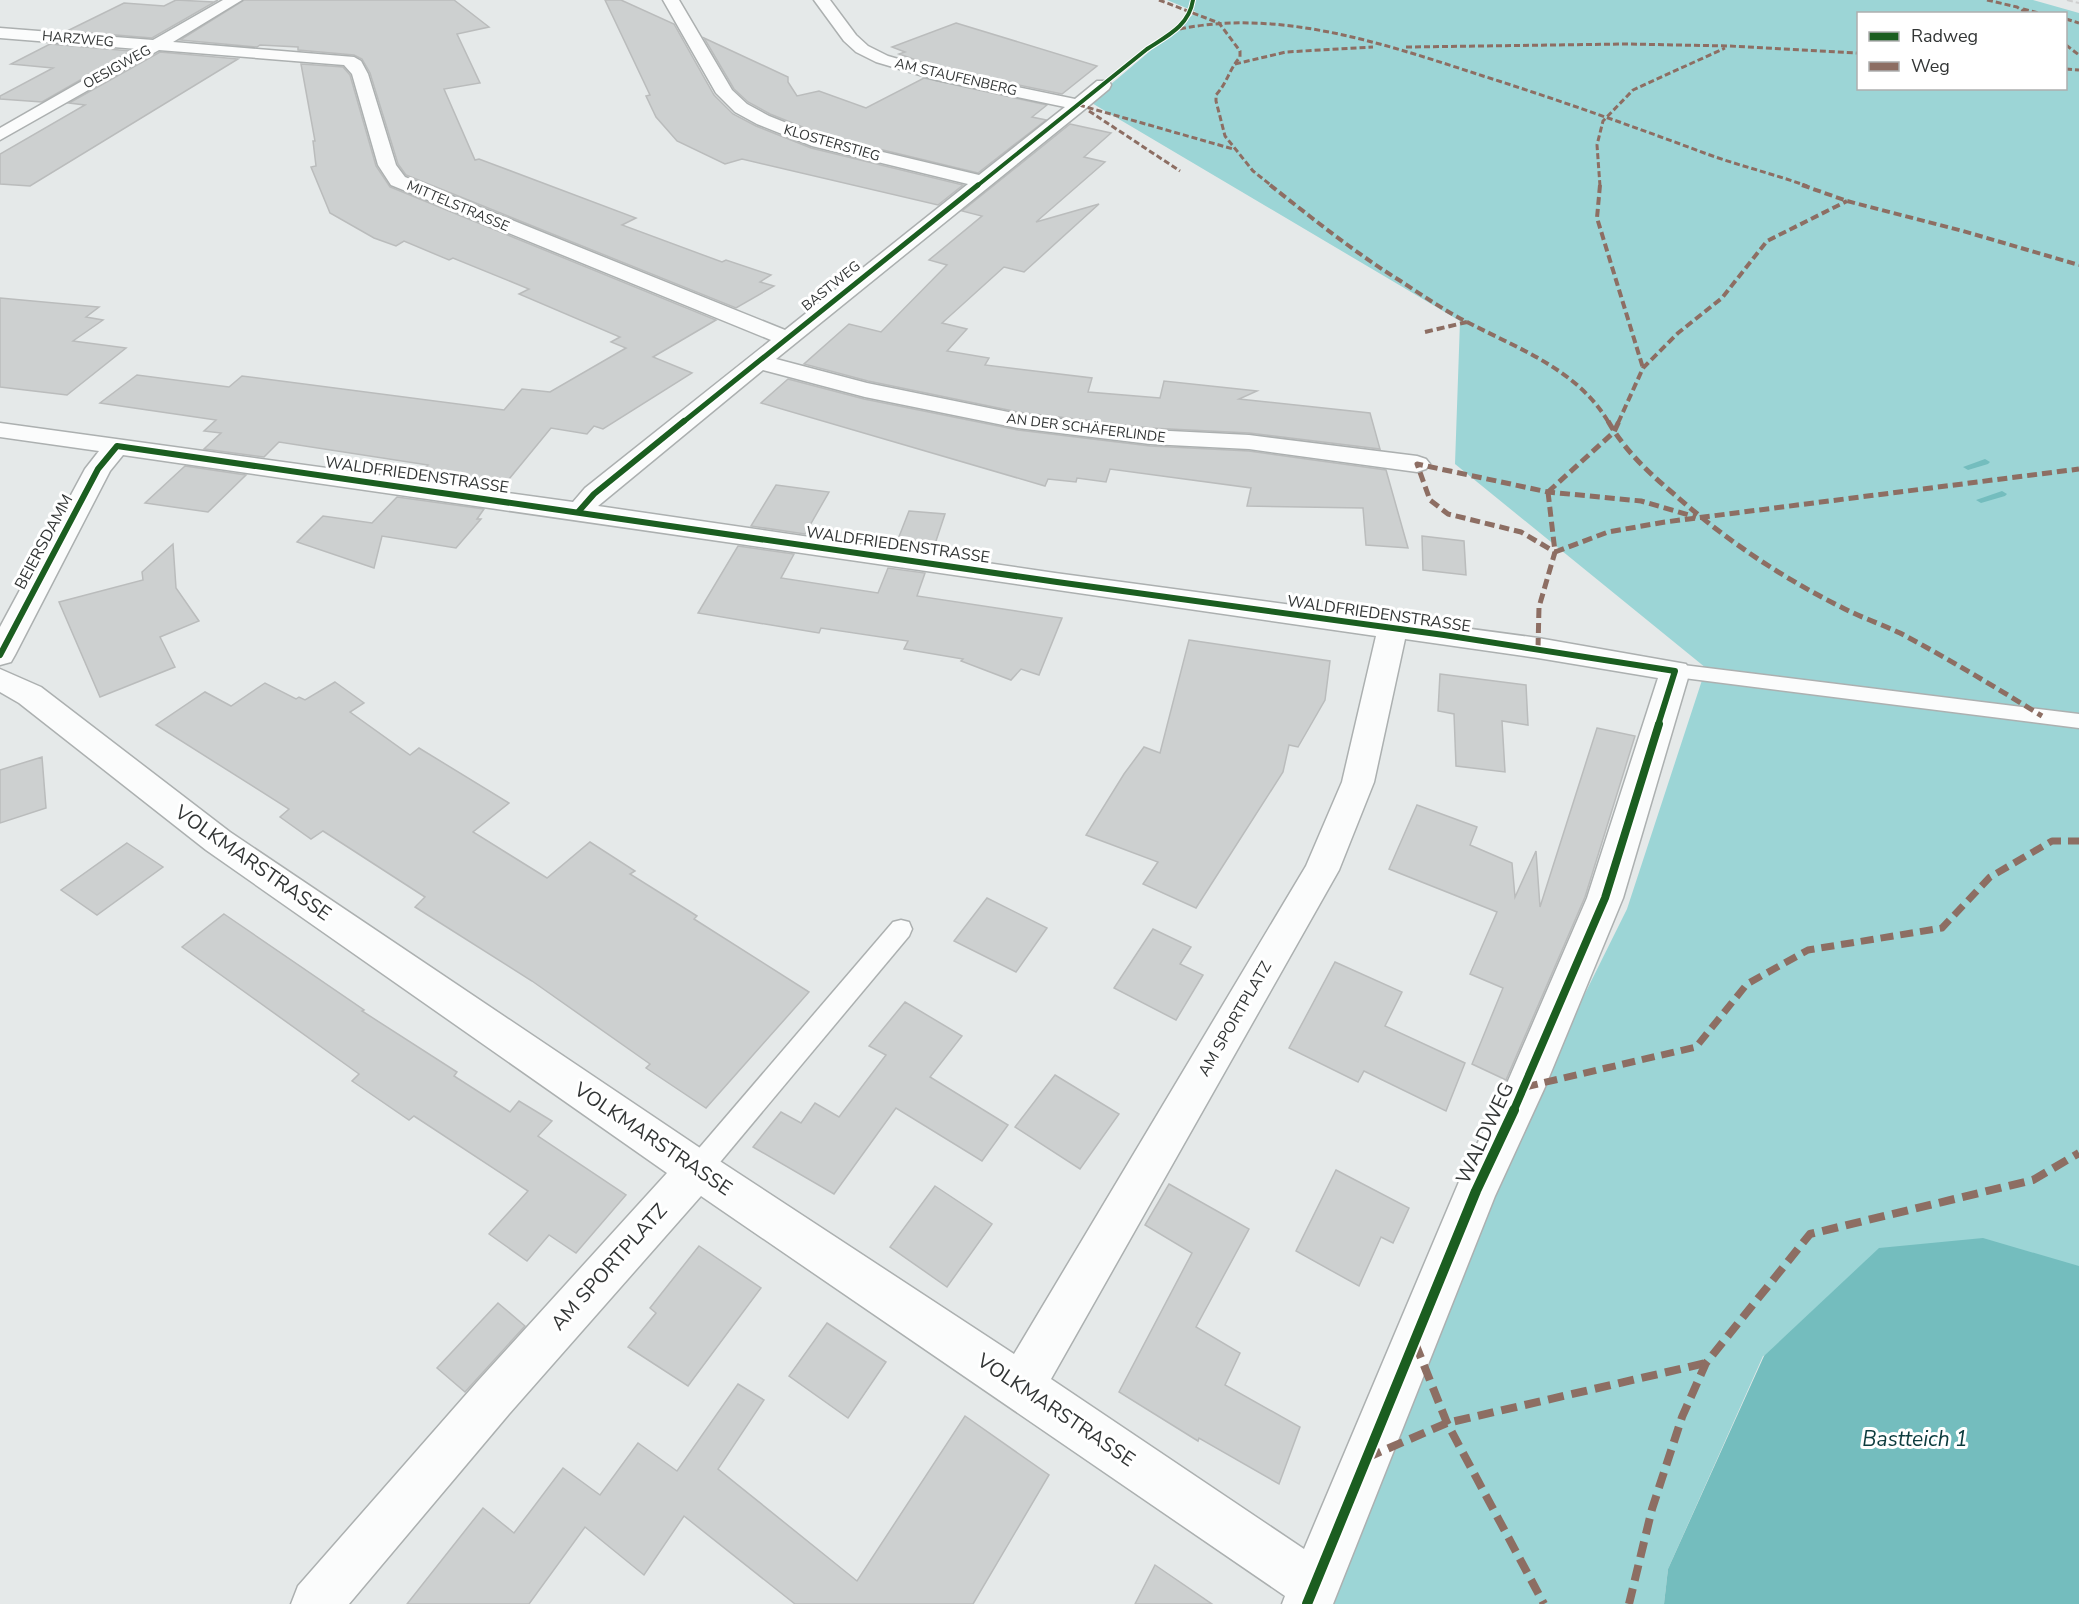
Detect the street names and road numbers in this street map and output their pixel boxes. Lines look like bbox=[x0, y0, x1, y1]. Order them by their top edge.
street label: HARZWEG bbox=[41, 26, 115, 52]
street label: OESIGWEG bbox=[80, 41, 154, 93]
street label: AM STAUFENBERG bbox=[893, 54, 1019, 100]
street label: KLOSTERSTIEG bbox=[781, 120, 883, 166]
street label: MITTELSTRASSE bbox=[404, 176, 512, 236]
street label: BASTWEG bbox=[798, 257, 864, 315]
street label: AN DER SCHÄFERLINDE bbox=[1006, 409, 1166, 447]
street label: WALDFRIEDENSTRASSE bbox=[324, 451, 510, 499]
street label: BEIERSDAMM bbox=[10, 491, 78, 593]
street label: WALDFRIEDENSTRASSE bbox=[805, 521, 991, 569]
street label: WALDFRIEDENSTRASSE bbox=[1286, 590, 1472, 638]
street label: VOLKMARSTRASSE bbox=[169, 798, 337, 927]
street label: AM SPORTPLATZ bbox=[1193, 957, 1277, 1081]
street label: VOLKMARSTRASSE bbox=[568, 1075, 737, 1202]
street label: WALDWEG bbox=[1450, 1078, 1520, 1188]
street label: AM SPORTPLATZ bbox=[545, 1198, 673, 1336]
street label: VOLKMARSTRASSE bbox=[971, 1346, 1140, 1473]

